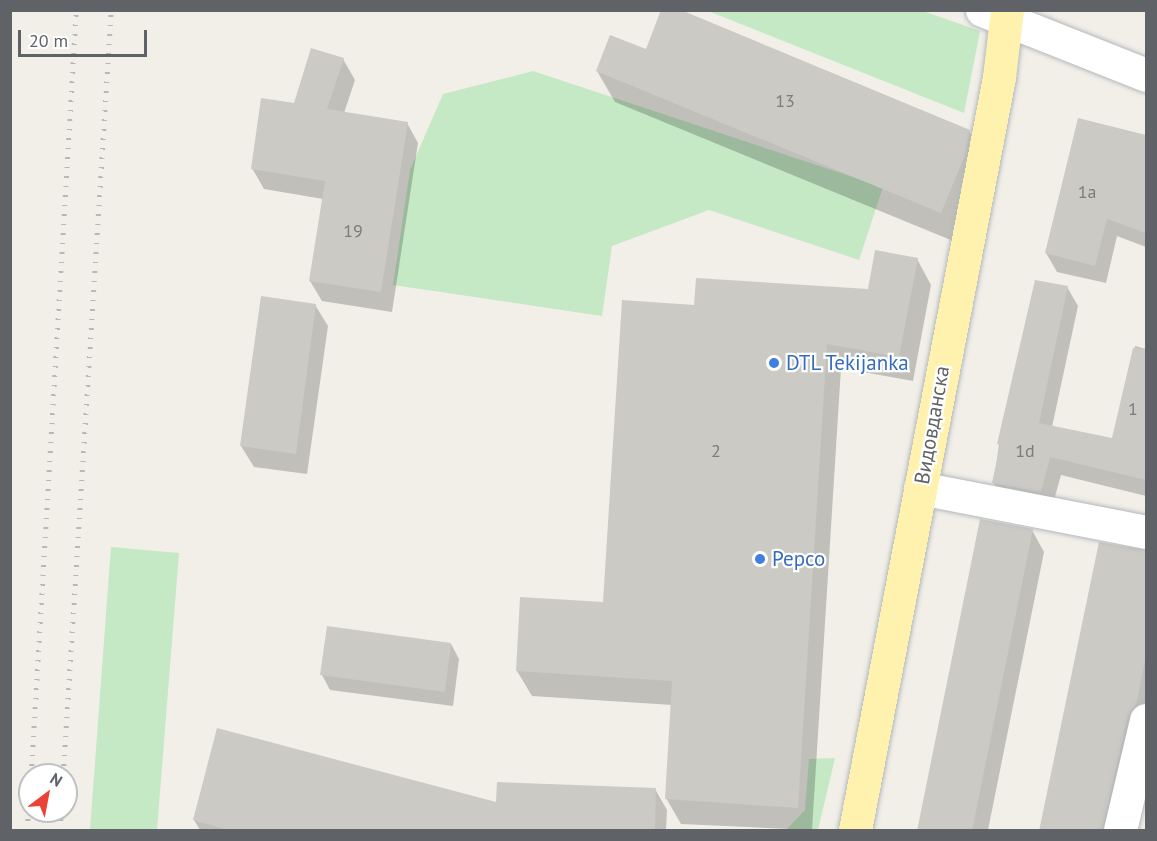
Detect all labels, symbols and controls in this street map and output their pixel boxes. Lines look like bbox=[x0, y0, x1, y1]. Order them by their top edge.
scale bar bbox=[21, 18, 150, 56]
text: 20 m bbox=[29, 29, 68, 52]
house number: 13 bbox=[775, 90, 795, 112]
house number: 1a bbox=[1078, 181, 1096, 203]
house number: 19 bbox=[343, 220, 363, 242]
place label: DTL Tekijanka bbox=[786, 350, 910, 376]
marker: DTL Tekijanka bbox=[767, 356, 781, 370]
street label: Видовданска bbox=[909, 364, 955, 486]
house number: 1 bbox=[1128, 398, 1138, 420]
house number: 2 bbox=[711, 440, 721, 462]
house number: 1d bbox=[1015, 440, 1035, 462]
place label: Pepco bbox=[772, 546, 825, 572]
marker: Pepco bbox=[753, 552, 767, 566]
north arrow bbox=[18, 763, 78, 823]
text: N bbox=[47, 768, 66, 791]

